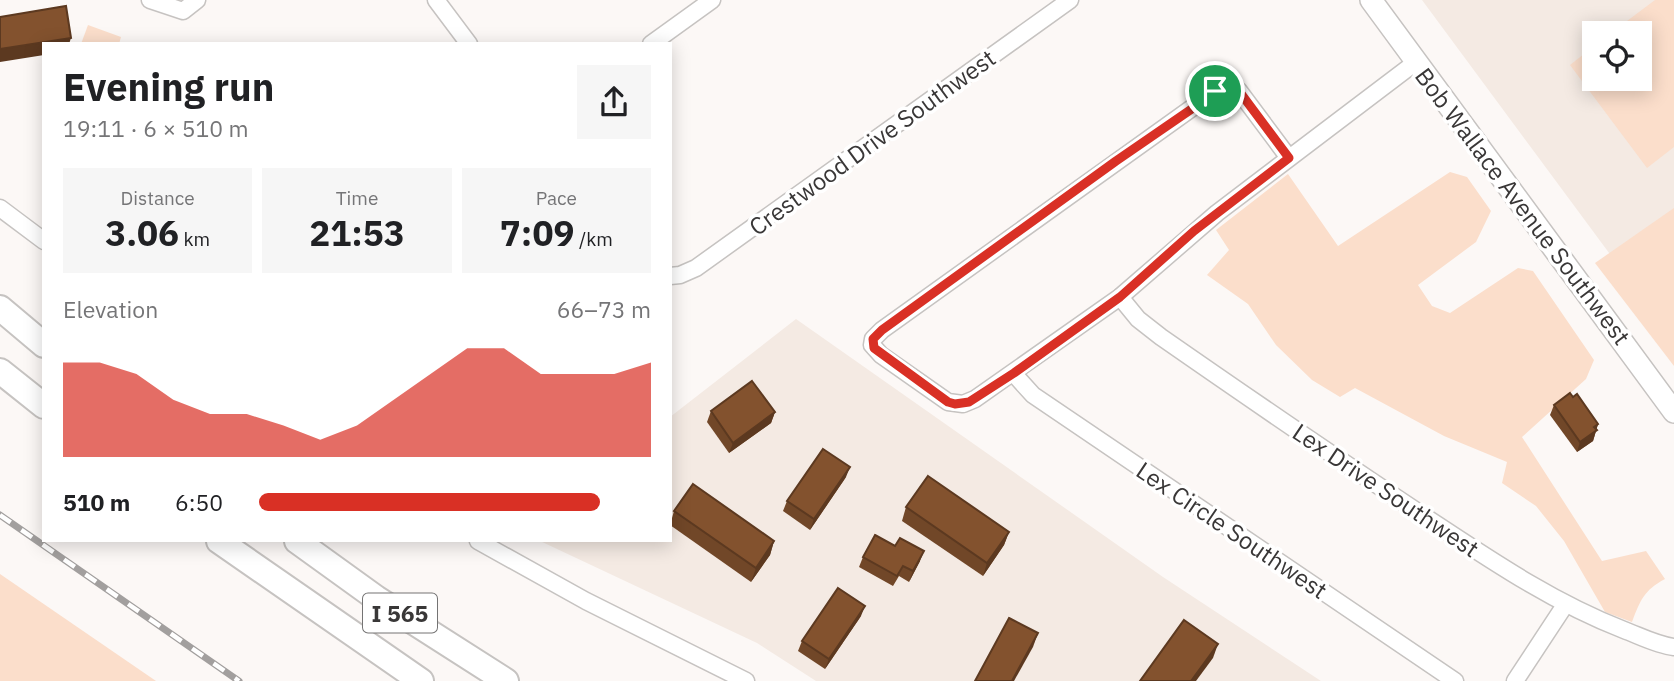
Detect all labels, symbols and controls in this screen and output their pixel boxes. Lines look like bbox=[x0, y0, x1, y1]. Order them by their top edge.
map controls bbox=[1582, 21, 1652, 91]
button: locate bbox=[1582, 21, 1652, 91]
street label: Crestwood Drive Southwest bbox=[742, 42, 1002, 242]
pin bbox=[1185, 61, 1245, 121]
street label: Bob Wallace Avenue Southwest bbox=[1408, 61, 1638, 351]
text: Evening run bbox=[63, 62, 274, 111]
button: share bbox=[577, 65, 651, 139]
icon: arrive bbox=[1196, 72, 1234, 110]
text: 19:11 · 6 × 510 m bbox=[63, 113, 249, 143]
text: Distance bbox=[121, 186, 195, 210]
text: Time bbox=[336, 186, 378, 210]
text: Pace bbox=[536, 186, 577, 210]
text: 3.06 bbox=[105, 210, 179, 256]
text: 21:53 bbox=[309, 210, 405, 256]
text: 7:09 bbox=[500, 210, 574, 256]
text: km bbox=[179, 227, 210, 251]
text: /km bbox=[574, 227, 613, 251]
text: Elevation bbox=[63, 294, 158, 324]
text: 66–73 m bbox=[557, 294, 651, 324]
street label: Lex Drive Southwest bbox=[1287, 416, 1485, 564]
street label: Lex Circle Southwest bbox=[1130, 454, 1334, 606]
text: 510 m bbox=[63, 487, 130, 517]
text: 6:50 bbox=[175, 487, 223, 517]
road number: I 565 bbox=[363, 594, 437, 632]

